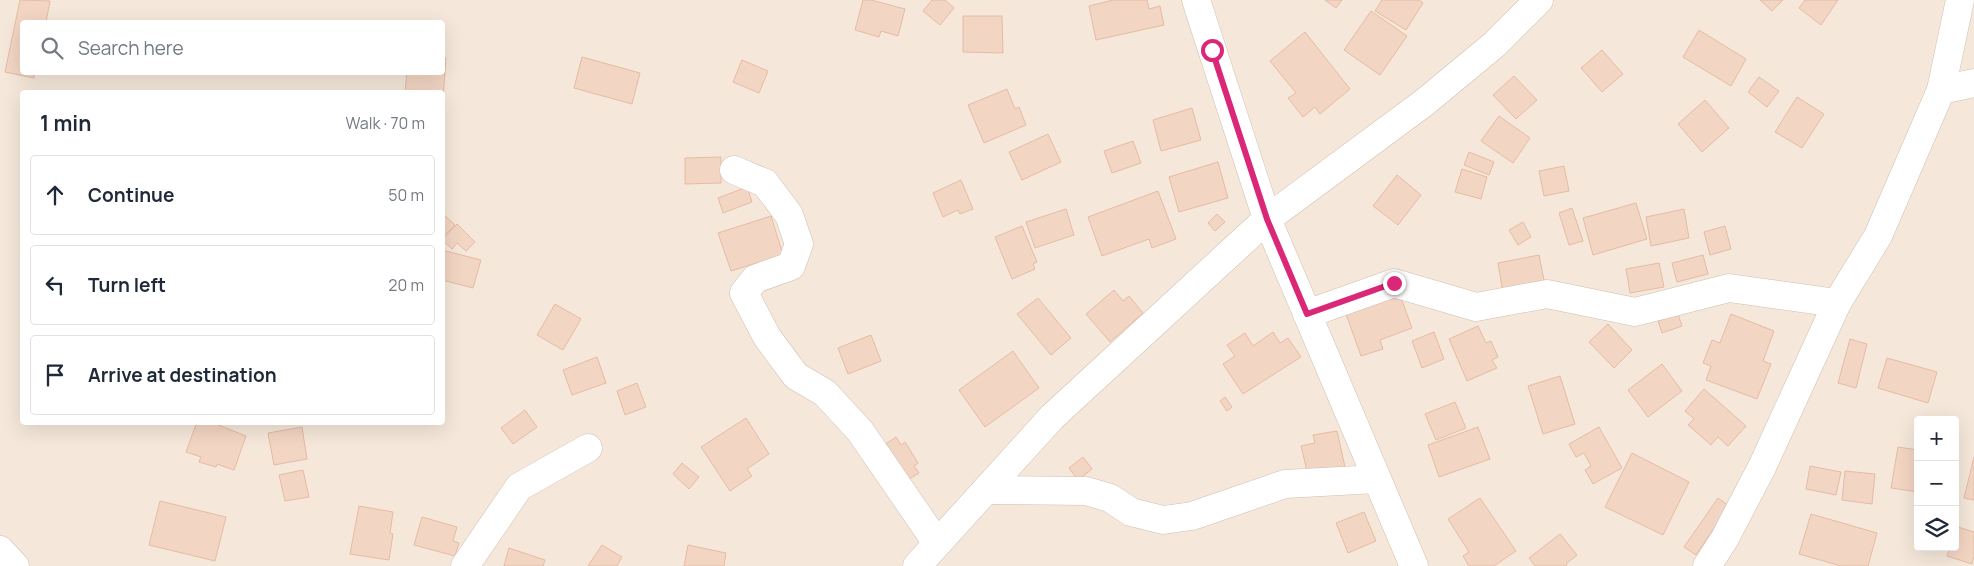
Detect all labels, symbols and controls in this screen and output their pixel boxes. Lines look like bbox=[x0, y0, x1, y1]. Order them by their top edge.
search box bbox=[20, 20, 445, 75]
icon: search bbox=[38, 34, 66, 62]
text: Search here bbox=[78, 35, 184, 61]
route start bbox=[1201, 39, 1224, 62]
text: 1 min bbox=[40, 109, 91, 137]
text: Walk · 70 m bbox=[346, 112, 425, 134]
icon: ahead bbox=[41, 181, 69, 209]
text: Continue bbox=[88, 182, 174, 208]
text: 50 m bbox=[388, 184, 424, 206]
icon: left bbox=[41, 271, 69, 299]
text: Turn left bbox=[88, 272, 166, 298]
route end bbox=[1383, 272, 1406, 295]
text: 20 m bbox=[388, 274, 424, 296]
icon: arrive bbox=[41, 361, 69, 389]
text: Arrive at destination bbox=[88, 362, 277, 388]
map controls bbox=[1914, 416, 1959, 551]
button: + bbox=[1914, 416, 1959, 461]
button: − bbox=[1914, 461, 1959, 506]
button: layers bbox=[1914, 506, 1959, 551]

